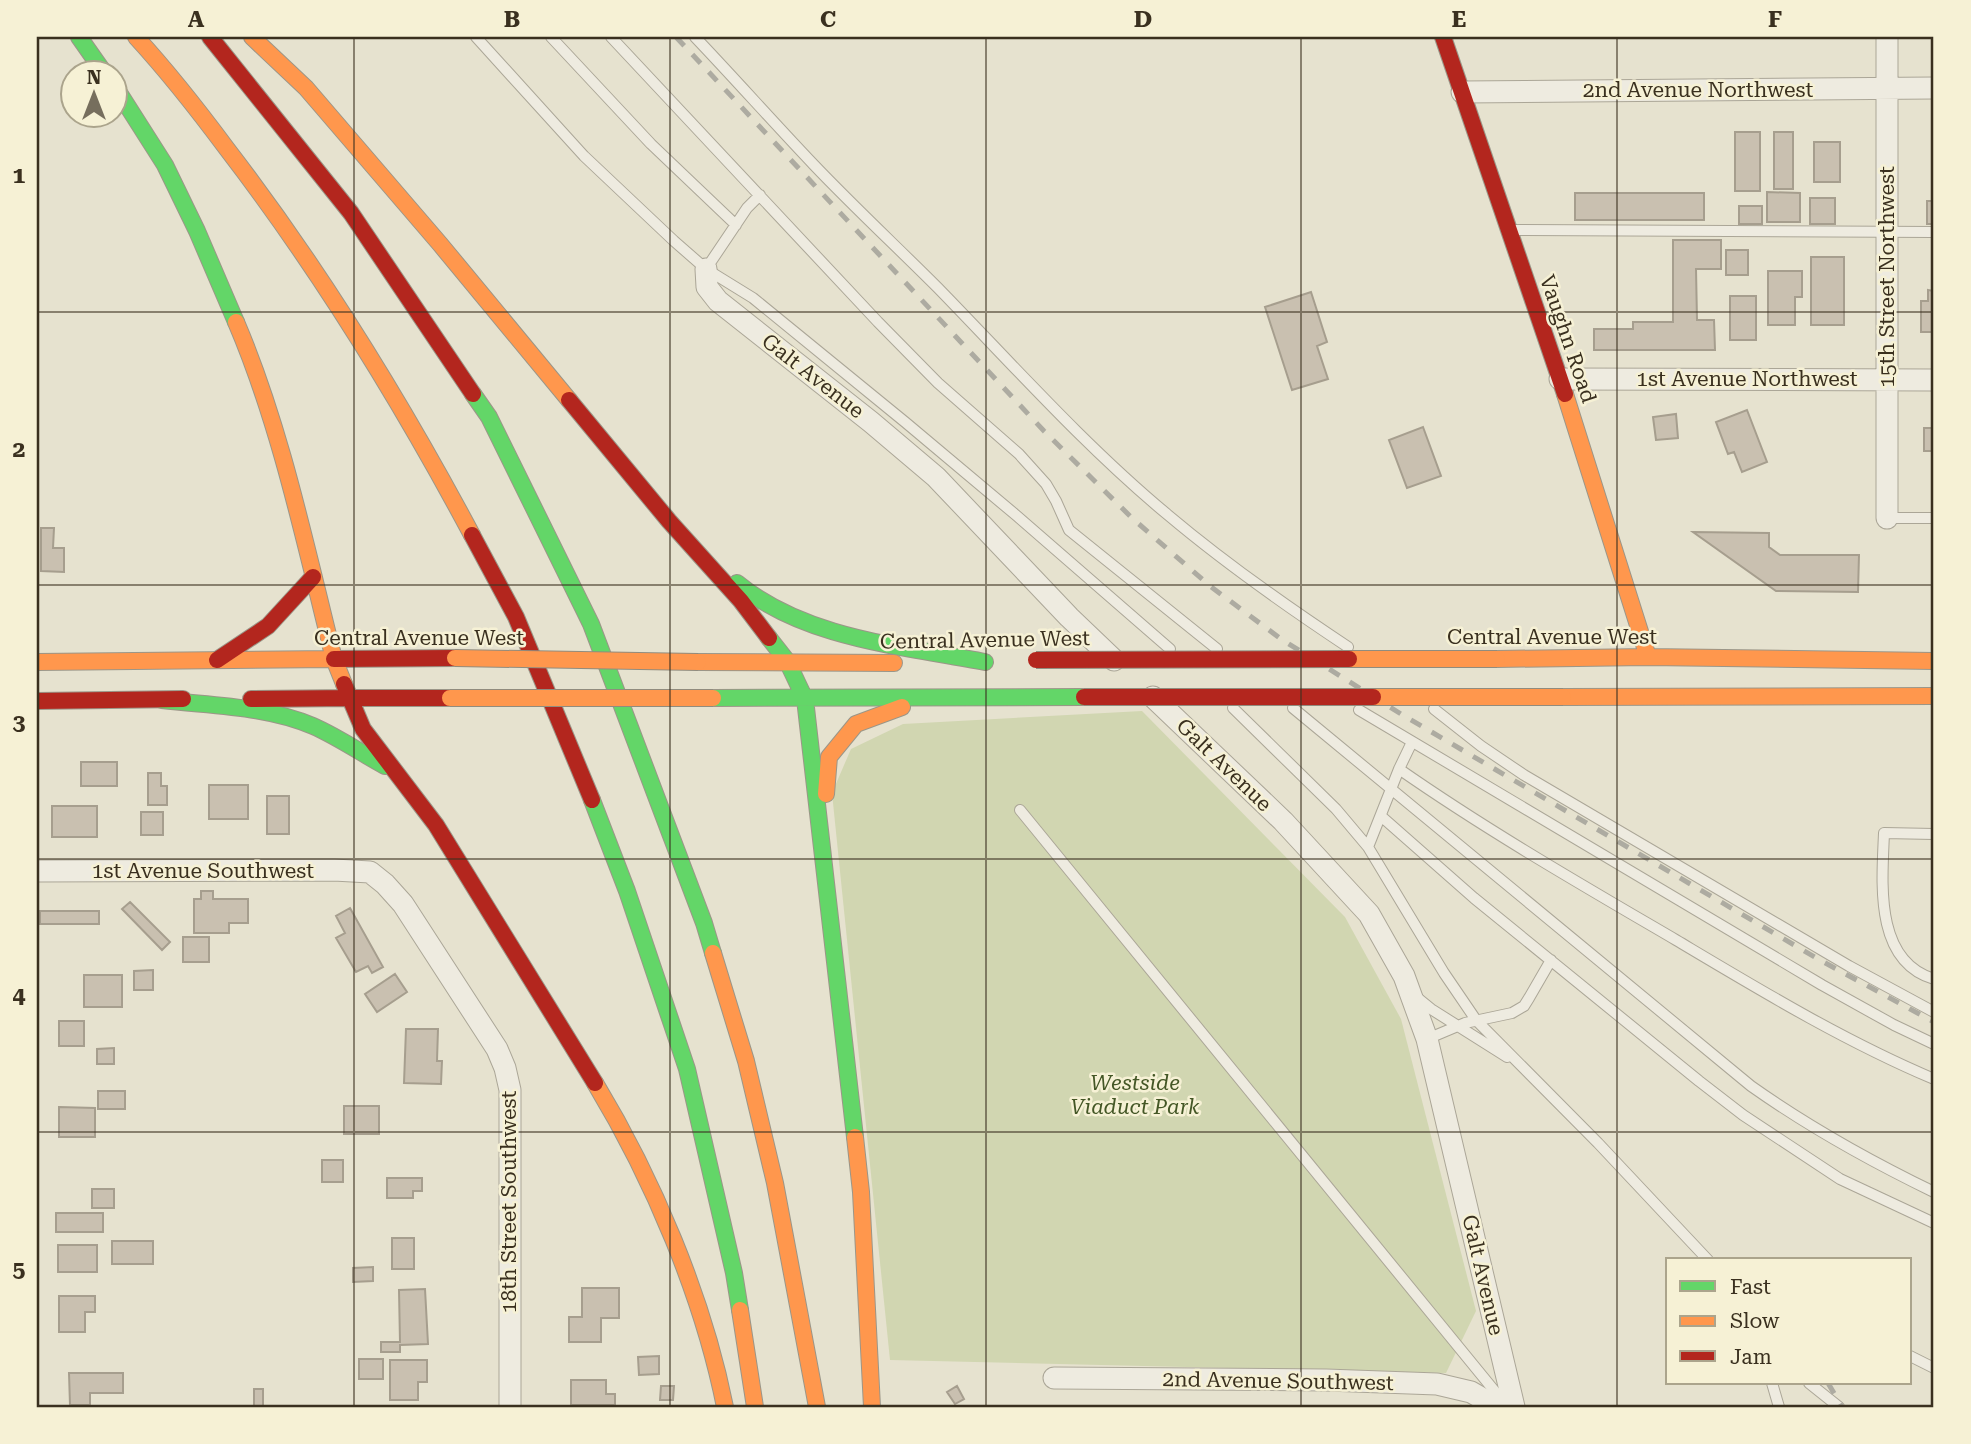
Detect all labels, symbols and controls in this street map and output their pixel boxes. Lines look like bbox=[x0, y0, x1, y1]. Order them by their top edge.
text: A bbox=[188, 6, 205, 33]
text: B bbox=[504, 6, 520, 33]
text: C bbox=[820, 6, 836, 33]
text: D bbox=[1134, 6, 1152, 33]
text: E bbox=[1452, 6, 1466, 33]
text: F bbox=[1768, 6, 1782, 33]
north arrow bbox=[60, 60, 130, 130]
text: N bbox=[87, 66, 102, 89]
street label: 2nd Avenue Northwest bbox=[1583, 78, 1813, 102]
text: 1 bbox=[13, 162, 26, 189]
street label: 15th Street Northwest bbox=[1875, 166, 1899, 388]
street label: Vaughn Road bbox=[1535, 272, 1601, 407]
street label: Galt Avenue bbox=[757, 329, 869, 423]
street label: 1st Avenue Northwest bbox=[1636, 367, 1858, 391]
text: 2 bbox=[13, 436, 25, 463]
street label: Central Avenue West bbox=[1447, 625, 1657, 649]
street label: Central Avenue West bbox=[314, 626, 524, 650]
street label: Central Avenue West bbox=[880, 626, 1090, 654]
text: 3 bbox=[13, 709, 26, 736]
street label: Galt Avenue bbox=[1171, 714, 1277, 816]
street label: 1st Avenue Southwest bbox=[92, 859, 314, 883]
text: 4 bbox=[13, 982, 26, 1009]
park label: Westside Viaduct Park bbox=[1071, 1071, 1200, 1119]
street label: 18th Street Southwest bbox=[497, 1091, 521, 1313]
street label: Galt Avenue bbox=[1457, 1212, 1509, 1338]
text: 5 bbox=[13, 1256, 26, 1283]
legend bbox=[1666, 1258, 1912, 1384]
text: Fast bbox=[1730, 1275, 1771, 1299]
text: Slow bbox=[1730, 1309, 1780, 1333]
text: Jam bbox=[1730, 1345, 1772, 1369]
street label: 2nd Avenue Southwest bbox=[1162, 1367, 1394, 1395]

